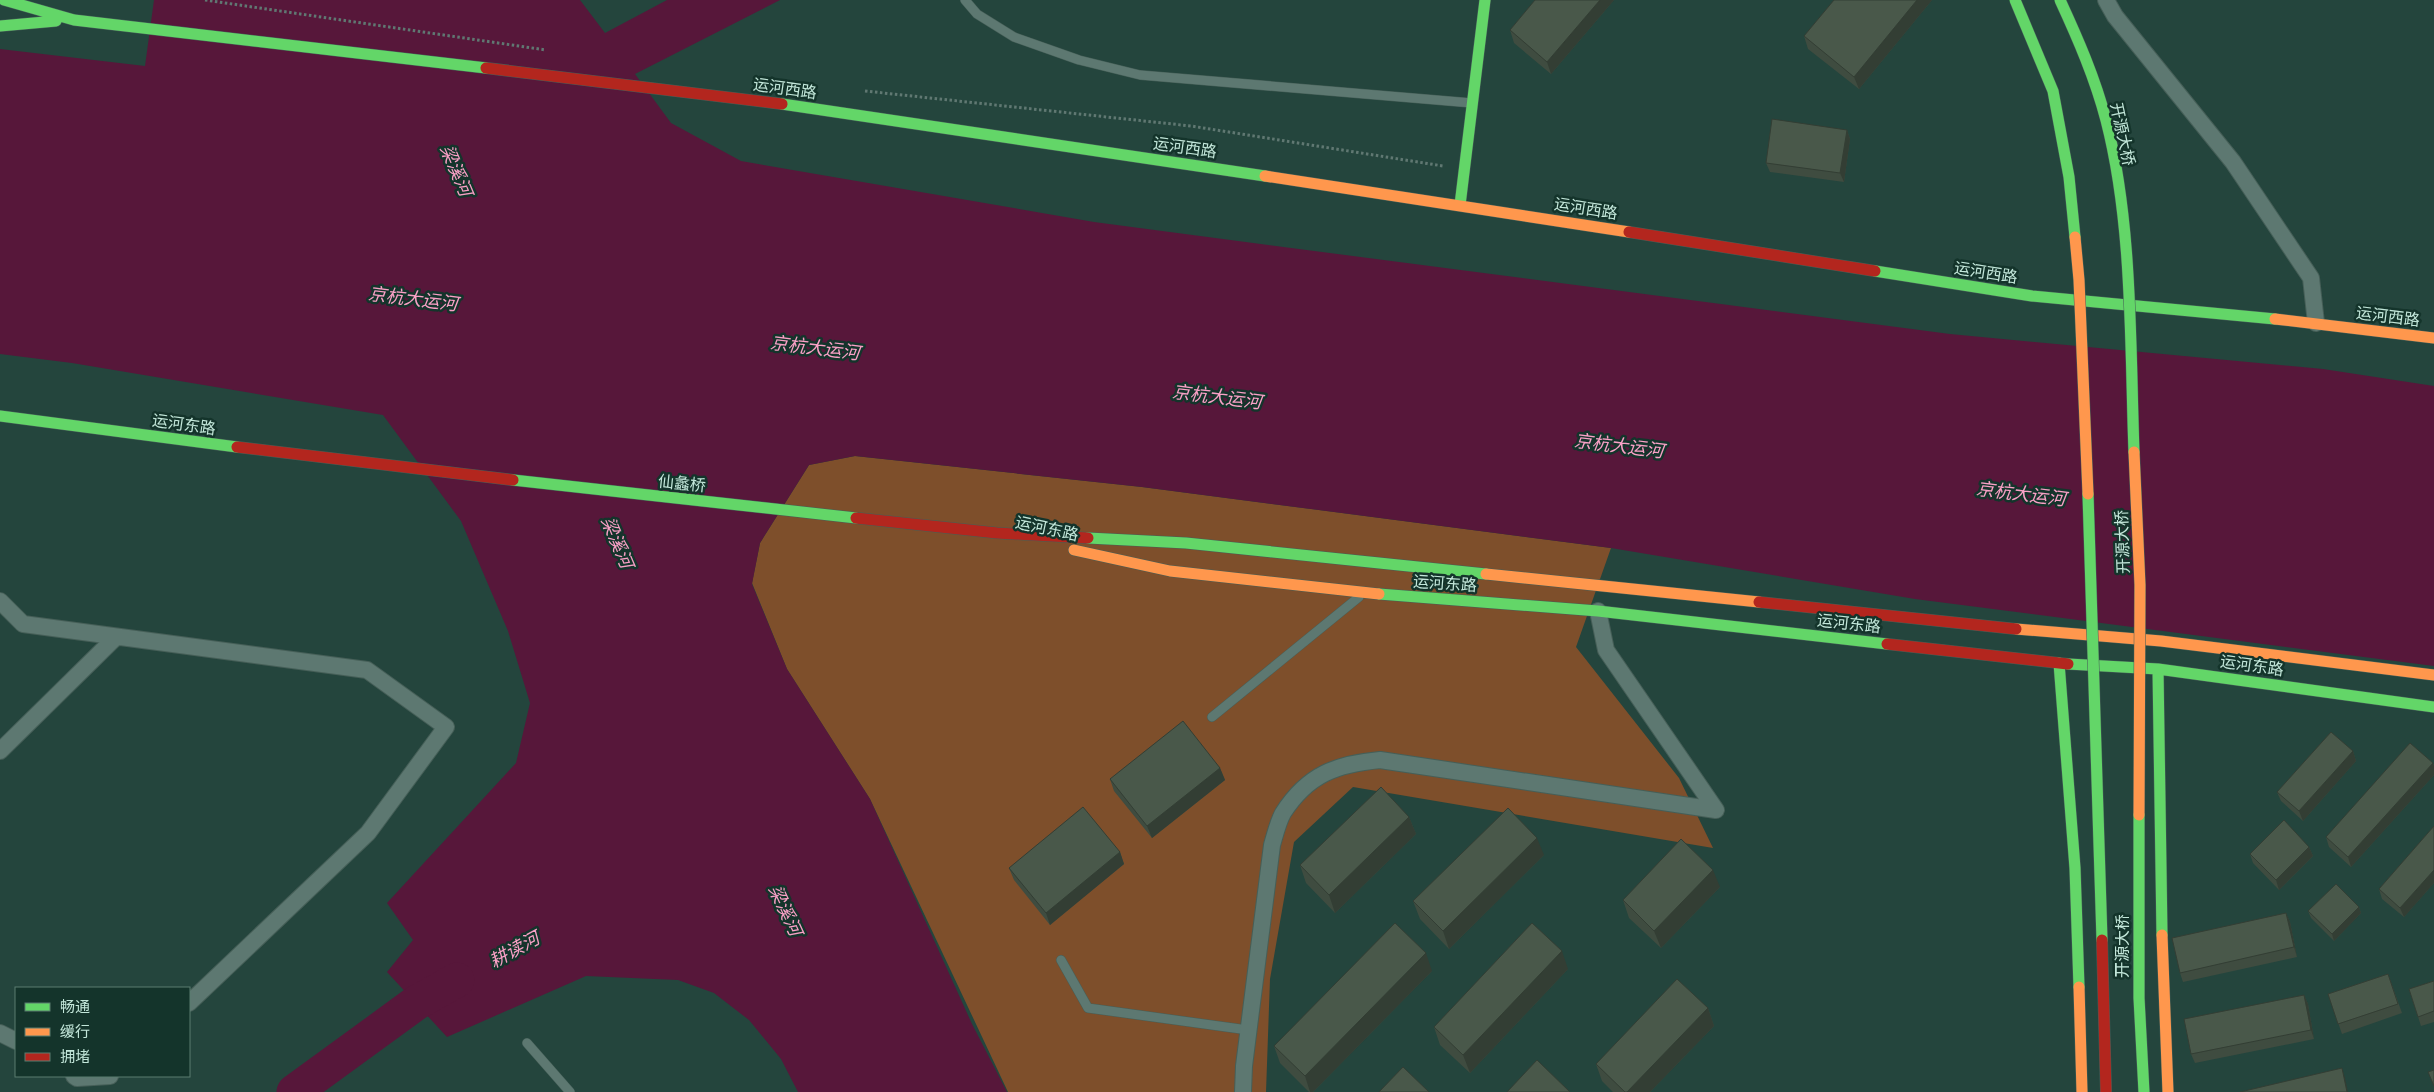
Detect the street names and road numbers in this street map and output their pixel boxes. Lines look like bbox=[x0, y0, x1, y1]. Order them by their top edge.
street label: 运河西路 bbox=[752, 73, 818, 103]
street label: 开源大桥 bbox=[2106, 100, 2140, 168]
street label: 运河西路 bbox=[1152, 132, 1218, 162]
street label: 运河西路 bbox=[1553, 192, 1619, 224]
street label: 运河西路 bbox=[1953, 256, 2019, 288]
street label: 运河西路 bbox=[2355, 301, 2421, 331]
street label: 运河东路 bbox=[151, 409, 217, 439]
street label: 仙蠡桥 bbox=[657, 470, 707, 496]
street label: 开源大桥 bbox=[2110, 510, 2134, 574]
street label: 运河东路 bbox=[1013, 511, 1081, 545]
street label: 运河东路 bbox=[1412, 570, 1478, 596]
street label: 运河东路 bbox=[1816, 609, 1882, 637]
street label: 运河东路 bbox=[2219, 650, 2285, 680]
street label: 开源大桥 bbox=[2111, 914, 2133, 978]

